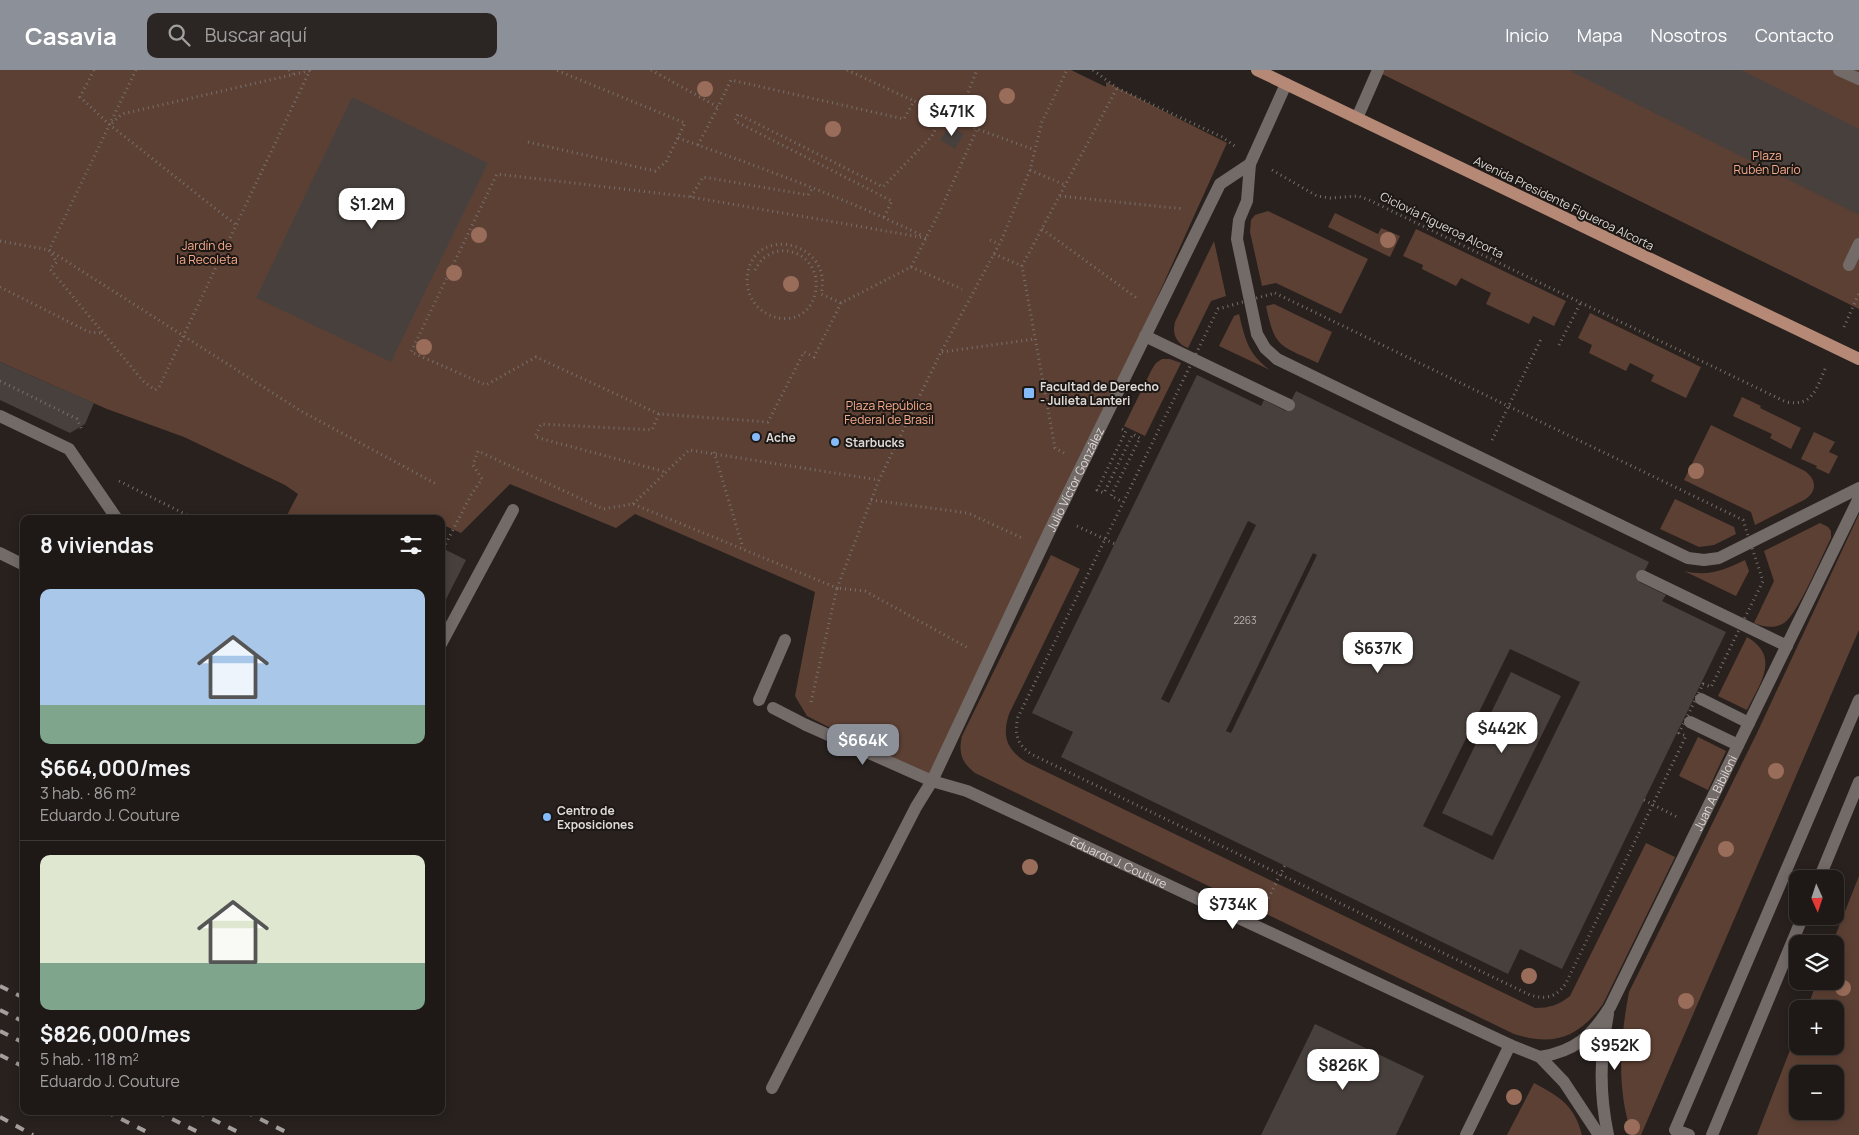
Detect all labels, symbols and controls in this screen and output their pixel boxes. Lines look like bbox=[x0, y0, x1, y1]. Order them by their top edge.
search box bbox=[147, 13, 497, 58]
text: Casavia bbox=[25, 19, 117, 52]
icon: search bbox=[165, 21, 193, 49]
text: Buscar aquí bbox=[205, 22, 307, 48]
text: Inicio bbox=[1505, 23, 1549, 47]
text: Mapa bbox=[1577, 23, 1623, 47]
text: Nosotros bbox=[1651, 23, 1727, 47]
text: Contacto bbox=[1755, 23, 1834, 47]
pin: $471K bbox=[917, 94, 987, 137]
text: $471K bbox=[929, 100, 975, 122]
park label: Plaza Rubén Darío bbox=[1733, 147, 1801, 178]
street label: Avenida Presidente Figueroa Alcorta bbox=[1471, 152, 1657, 254]
pin: $1.2M bbox=[337, 188, 407, 230]
street label: Ciclovía Figueroa Alcorta bbox=[1377, 188, 1507, 262]
text: $1.2M bbox=[350, 193, 394, 215]
park label: Jardín de la Recoleta bbox=[176, 237, 238, 268]
place label: Facultad de Derecho - Julieta Lanteri bbox=[1040, 378, 1159, 409]
marker: Facultad de Derecho - Julieta Lanteri bbox=[1022, 386, 1036, 400]
park label: Plaza República Federal de Brasil bbox=[844, 397, 934, 428]
street label: Julio Víctor González bbox=[1042, 424, 1108, 534]
place label: Ache bbox=[766, 429, 796, 446]
marker: Ache bbox=[750, 431, 762, 443]
place label: Starbucks bbox=[845, 434, 905, 451]
marker: Starbucks bbox=[829, 436, 841, 448]
text: 8 viviendas bbox=[40, 531, 154, 559]
icon: filters bbox=[397, 531, 425, 559]
house number: 2263 bbox=[1233, 613, 1257, 627]
icon: home bbox=[188, 622, 278, 712]
pin: $637K bbox=[1343, 632, 1413, 674]
text: $637K bbox=[1354, 637, 1402, 659]
pin: $442K bbox=[1467, 712, 1537, 754]
text: $442K bbox=[1477, 717, 1527, 739]
pin: $664K bbox=[828, 724, 898, 766]
text: $664K bbox=[838, 729, 888, 751]
street label: Juan A. Bibiloni bbox=[1689, 752, 1741, 833]
text: $664,000/mes bbox=[40, 754, 191, 782]
text: 3 hab. · 86 m² bbox=[40, 782, 136, 804]
place label: Centro de Exposiciones bbox=[557, 802, 634, 833]
text: Eduardo J. Couture bbox=[40, 804, 180, 826]
marker: Centro de Exposiciones bbox=[541, 811, 553, 823]
street label: Eduardo J. Couture bbox=[1068, 832, 1170, 892]
north arrow bbox=[1789, 870, 1844, 925]
map controls bbox=[1789, 870, 1844, 1120]
icon: home bbox=[188, 887, 278, 977]
pin: $734K bbox=[1198, 888, 1268, 930]
text: $734K bbox=[1209, 893, 1257, 915]
button: layers bbox=[1789, 935, 1844, 990]
button: + bbox=[1789, 1000, 1844, 1055]
text: $826,000/mes bbox=[40, 1020, 191, 1048]
pin: $952K bbox=[1580, 1028, 1650, 1071]
text: $952K bbox=[1591, 1034, 1639, 1056]
text: 5 hab. · 118 m² bbox=[40, 1048, 139, 1070]
pin: $826K bbox=[1308, 1048, 1378, 1091]
text: $826K bbox=[1318, 1054, 1368, 1076]
button: − bbox=[1789, 1065, 1844, 1120]
text: Eduardo J. Couture bbox=[40, 1070, 180, 1092]

